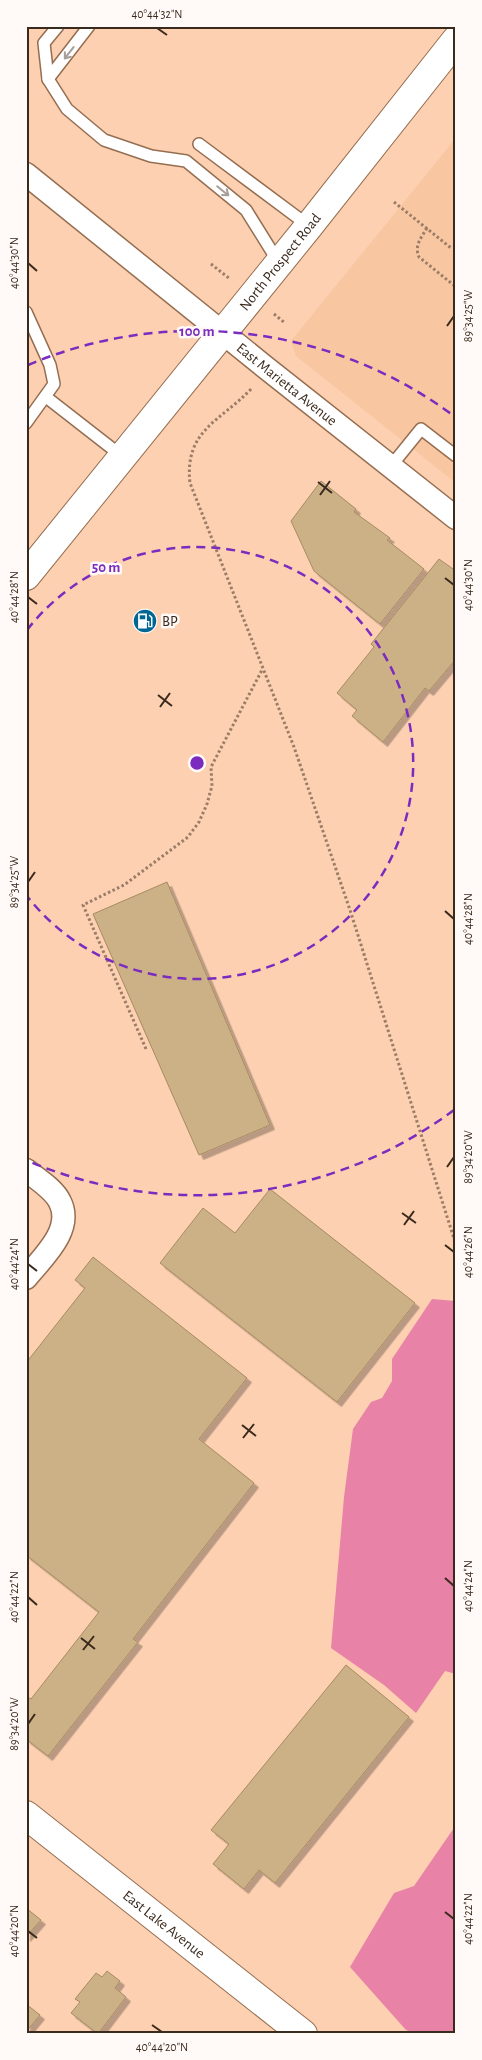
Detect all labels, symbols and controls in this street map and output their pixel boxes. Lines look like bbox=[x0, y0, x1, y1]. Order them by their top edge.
text: 40°44'32"N bbox=[131, 8, 183, 20]
one-way arrow bbox=[63, 46, 74, 59]
one-way arrow bbox=[217, 186, 230, 197]
street label: North Prospect Road bbox=[237, 211, 324, 314]
text: 40°44'30"N bbox=[8, 237, 20, 289]
text: 89°34'25"W bbox=[462, 290, 474, 342]
text: 100 m bbox=[179, 324, 215, 339]
street label: East Marietta Avenue bbox=[234, 340, 340, 429]
text: 40°44'30"N bbox=[462, 559, 474, 611]
text: 50 m bbox=[92, 560, 120, 575]
text: 40°44'28"N bbox=[8, 571, 20, 623]
fuel station icon: BP bbox=[132, 608, 158, 634]
place label: BP bbox=[162, 614, 178, 629]
centre of rings bbox=[188, 754, 206, 772]
text: 89°34'25"W bbox=[8, 856, 20, 908]
text: 40°44'28"N bbox=[462, 893, 474, 945]
text: 89°34'20"W bbox=[462, 1130, 474, 1184]
text: 40°44'26"N bbox=[462, 1226, 474, 1278]
text: 40°44'24"N bbox=[8, 1238, 20, 1290]
text: 40°44'24"N bbox=[462, 1560, 474, 1612]
text: 40°44'22"N bbox=[8, 1571, 20, 1623]
text: 89°34'20"W bbox=[8, 1697, 20, 1751]
street label: East Lake Avenue bbox=[120, 1888, 208, 1961]
text: 40°44'22"N bbox=[462, 1893, 474, 1945]
text: 40°44'20"N bbox=[8, 1905, 20, 1957]
text: 40°44'20"N bbox=[136, 2041, 188, 2053]

